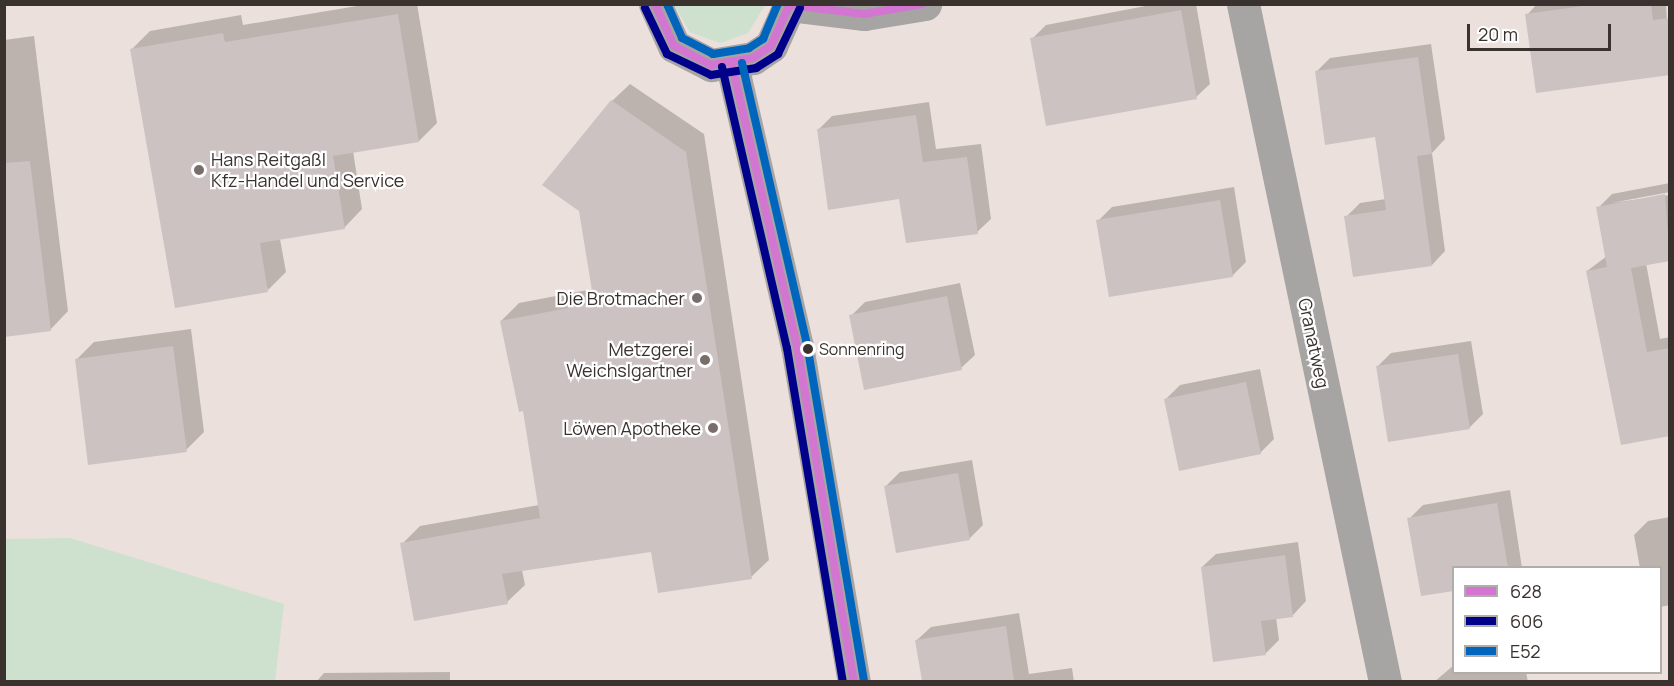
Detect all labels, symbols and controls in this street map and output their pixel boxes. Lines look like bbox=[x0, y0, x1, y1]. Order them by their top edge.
scale bar bbox=[1470, 12, 1614, 50]
text: 20 m bbox=[1478, 22, 1518, 46]
place label: Hans Reitgaßl Kfz-Handel und Service bbox=[211, 149, 404, 192]
marker: Hans Reitgaßl Kfz-Handel und Service bbox=[192, 163, 206, 177]
place label: Die Brotmacher bbox=[556, 287, 685, 309]
marker: Die Brotmacher bbox=[690, 291, 704, 305]
street label: Granatweg bbox=[1294, 296, 1334, 390]
place label: Metzgerei Weichslgartner bbox=[566, 339, 693, 382]
place label: Sonnenring bbox=[819, 339, 904, 359]
marker: Sonnenring bbox=[802, 343, 814, 355]
marker: Metzgerei Weichslgartner bbox=[698, 353, 712, 367]
place label: Löwen Apotheke bbox=[563, 417, 701, 439]
marker: Löwen Apotheke bbox=[706, 421, 720, 435]
legend bbox=[1452, 566, 1662, 674]
text: 628 bbox=[1510, 579, 1542, 603]
text: 606 bbox=[1510, 609, 1543, 633]
text: E52 bbox=[1510, 639, 1540, 663]

